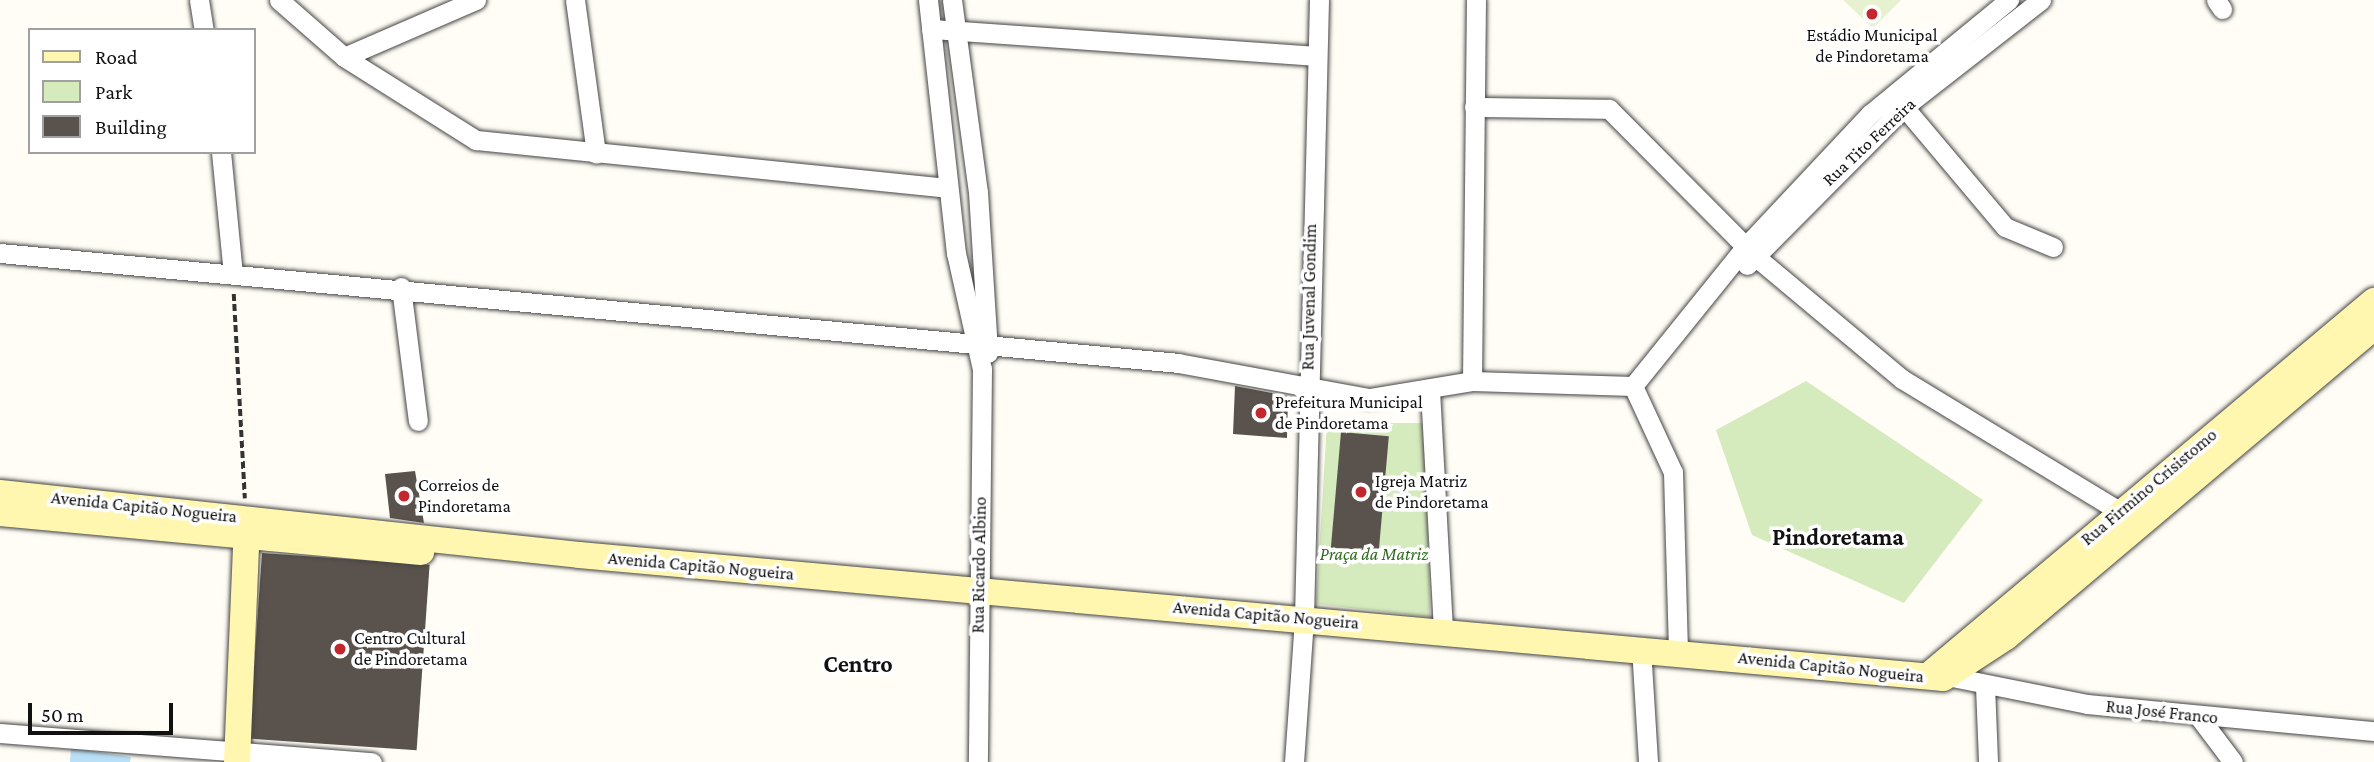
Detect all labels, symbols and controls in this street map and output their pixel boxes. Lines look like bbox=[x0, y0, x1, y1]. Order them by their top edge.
marker: Estádio Municipal de Pindoretama bbox=[1864, 6, 1880, 22]
place label: Estádio Municipal de Pindoretama bbox=[1806, 25, 1938, 68]
legend bbox=[28, 28, 256, 154]
text: Road bbox=[95, 45, 138, 69]
text: Park bbox=[95, 80, 132, 104]
street label: Rua Tito Ferreira bbox=[1818, 93, 1920, 191]
text: Building bbox=[95, 115, 167, 139]
street label: Rua Juvenal Gondim bbox=[1297, 223, 1321, 371]
place label: Prefeitura Municipal de Pindoretama bbox=[1275, 392, 1423, 434]
marker: Prefeitura Municipal de Pindoretama bbox=[1253, 405, 1269, 421]
street label: Rua Firmino Crisistomo bbox=[2077, 424, 2221, 550]
place label: Igreja Matriz de Pindoretama bbox=[1375, 471, 1489, 514]
place label: Correios de Pindoretama bbox=[418, 475, 511, 518]
marker: Igreja Matriz de Pindoretama bbox=[1353, 484, 1369, 500]
street label: Avenida Capitão Nogueira bbox=[50, 486, 238, 528]
marker: Correios de Pindoretama bbox=[396, 488, 412, 504]
street label: Rua Ricardo Albino bbox=[967, 496, 991, 634]
district label: Pindoretama bbox=[1772, 523, 1904, 551]
park label: Praça da Matriz bbox=[1320, 543, 1428, 565]
street label: Avenida Capitão Nogueira bbox=[607, 547, 795, 585]
street label: Avenida Capitão Nogueira bbox=[1172, 596, 1360, 634]
place label: Centro Cultural de Pindoretama bbox=[354, 628, 468, 670]
marker: Centro Cultural de Pindoretama bbox=[332, 641, 348, 657]
street label: Avenida Capitão Nogueira bbox=[1737, 646, 1925, 688]
district label: Centro bbox=[823, 650, 893, 678]
scale bar bbox=[32, 688, 177, 732]
street label: Rua José Franco bbox=[2105, 695, 2219, 729]
text: 50 m bbox=[41, 703, 84, 727]

